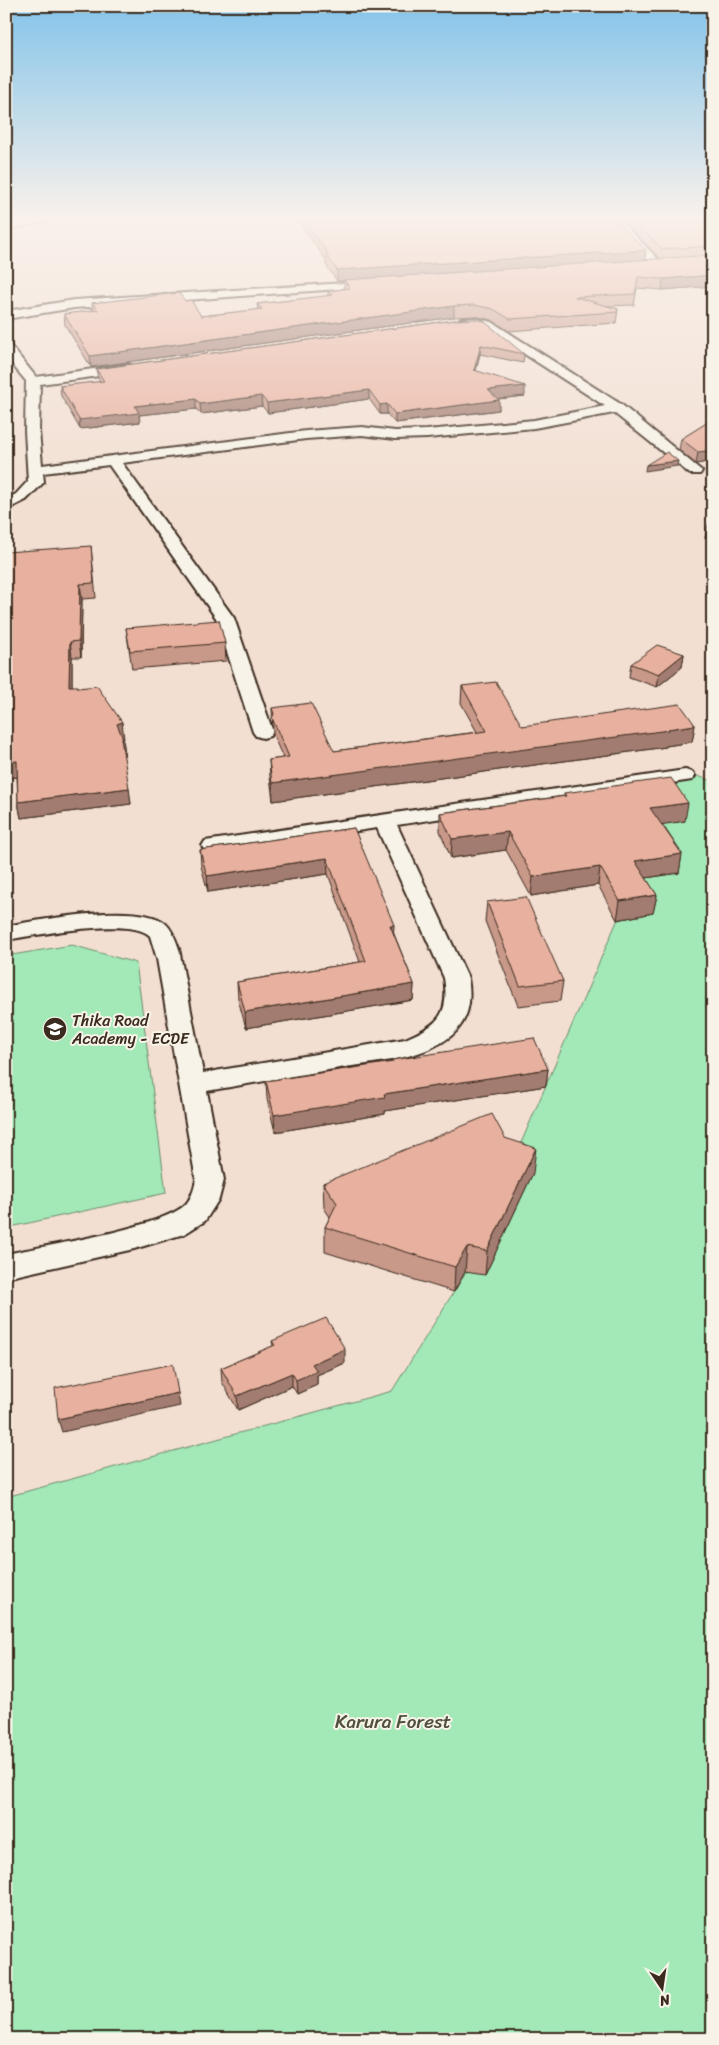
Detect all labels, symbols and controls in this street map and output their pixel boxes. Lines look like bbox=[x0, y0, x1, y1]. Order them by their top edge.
place label: Thika Road Academy - ECDE bbox=[71, 1006, 190, 1053]
school or university icon: Thika Road Academy - ECDE bbox=[42, 1016, 68, 1042]
park label: Karura Forest bbox=[335, 1705, 451, 1738]
north arrow bbox=[636, 1962, 686, 2012]
text: N bbox=[657, 1987, 673, 2014]

